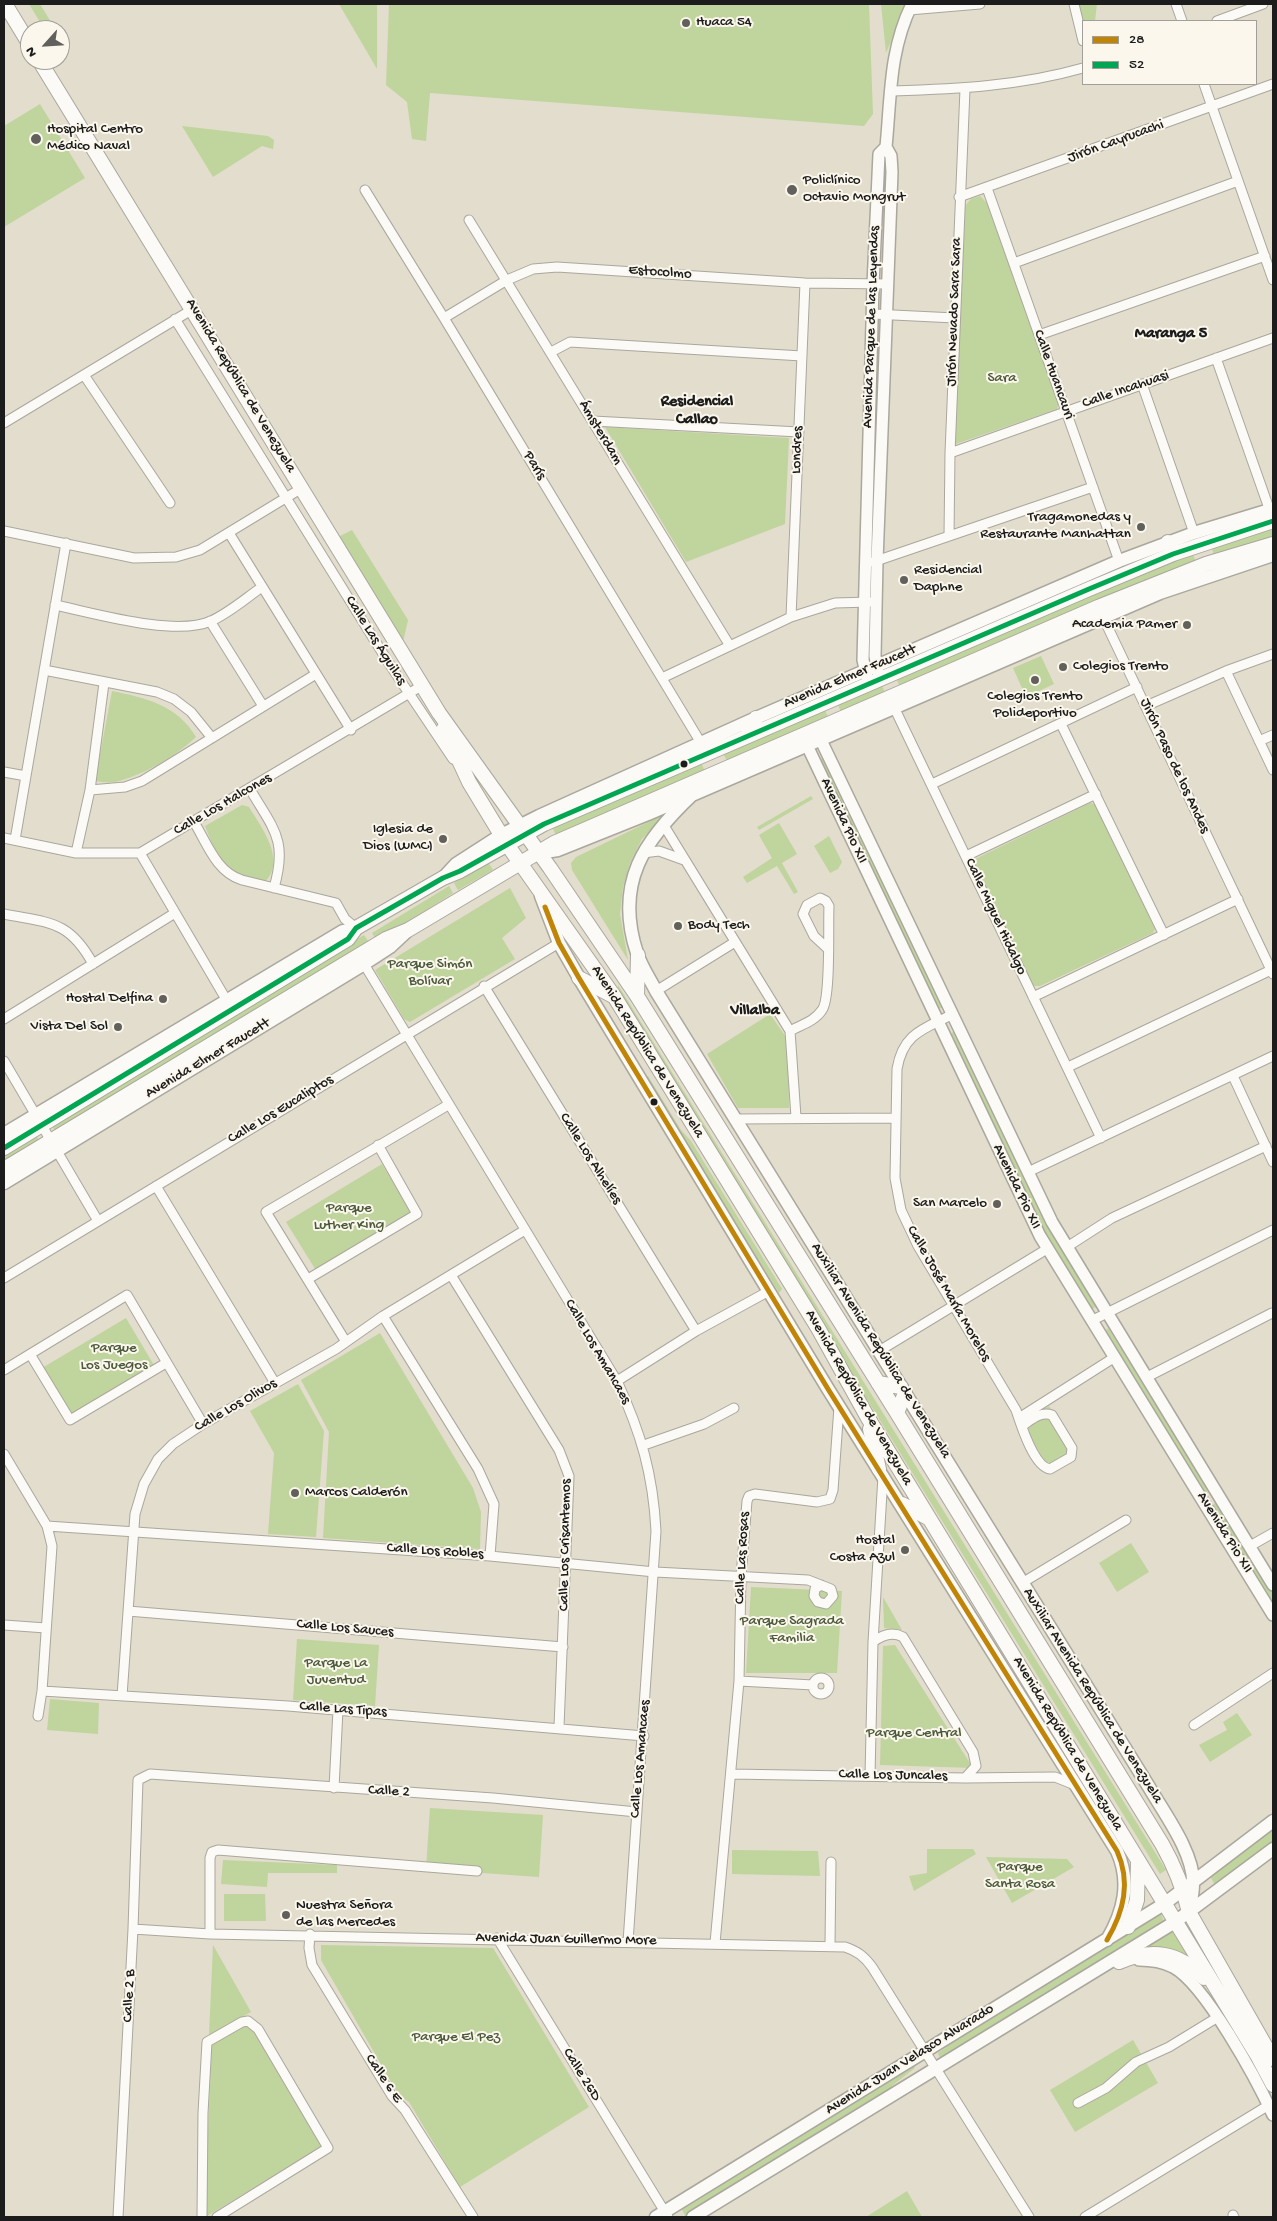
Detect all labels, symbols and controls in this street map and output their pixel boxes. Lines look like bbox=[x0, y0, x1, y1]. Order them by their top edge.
place label: Huaca 54 bbox=[696, 14, 752, 32]
marker: Huaca 54 bbox=[680, 17, 692, 29]
north arrow bbox=[20, 20, 70, 70]
legend bbox=[1082, 20, 1257, 85]
text: 28 bbox=[1129, 31, 1145, 49]
text: N bbox=[22, 44, 42, 59]
text: 52 bbox=[1129, 56, 1144, 74]
street label: Jirón Cayrucachi bbox=[1065, 116, 1167, 168]
place label: Hospital Centro Médico Naval bbox=[47, 121, 143, 156]
marker: Hospital Centro Médico Naval bbox=[29, 132, 43, 146]
place label: Policlínico Octavio Mongrut bbox=[803, 172, 905, 207]
marker: Policlínico Octavio Mongrut bbox=[785, 183, 799, 197]
street label: Avenida Parque de las Leyendas bbox=[859, 226, 885, 428]
street label: Jirón Nevado Sara Sara bbox=[943, 237, 967, 387]
street label: Estocolmo bbox=[628, 262, 692, 284]
street label: Avenida República de Venezuela bbox=[181, 296, 299, 476]
district label: Maranga 5 bbox=[1135, 325, 1207, 345]
street label: Calle Huancauri bbox=[1028, 328, 1078, 422]
street label: Calle Incahuasi bbox=[1080, 367, 1172, 413]
park label: Sara bbox=[988, 370, 1016, 388]
district label: Residencial Callao bbox=[661, 393, 733, 431]
street label: Ámsterdam bbox=[574, 398, 626, 468]
street label: Londres bbox=[788, 426, 808, 474]
street label: París bbox=[518, 448, 550, 484]
place label: Tragamonedas y Restaurante Manhattan bbox=[980, 509, 1131, 544]
marker: Tragamonedas y Restaurante Manhattan bbox=[1135, 521, 1147, 533]
place label: Residencial Daphne bbox=[914, 562, 982, 597]
marker: Residencial Daphne bbox=[898, 574, 910, 586]
street label: Calle Las Águilas bbox=[340, 593, 410, 689]
place label: Academia Pamer bbox=[1072, 616, 1177, 634]
marker: Academia Pamer bbox=[1181, 619, 1193, 631]
street label: Avenida Elmer Faucett bbox=[781, 641, 919, 713]
place label: Colegios Trento bbox=[1073, 658, 1168, 676]
marker: Colegios Trento bbox=[1057, 661, 1069, 673]
marker: Colegios Trento Polideportivo bbox=[1029, 674, 1041, 686]
place label: Colegios Trento Polideportivo bbox=[987, 688, 1083, 723]
street label: Jirón Paso de los Andes bbox=[1135, 696, 1213, 836]
unlabelled marker bbox=[679, 759, 689, 769]
street label: Calle Los Halcones bbox=[171, 770, 275, 840]
street label: Avenida Pio XII bbox=[815, 775, 871, 867]
place label: Iglesia de Dios (WMC) bbox=[363, 821, 433, 856]
marker: Iglesia de Dios (WMC) bbox=[437, 833, 449, 845]
street label: Calle Miguel Hidalgo bbox=[960, 856, 1030, 978]
place label: Body Tech bbox=[688, 917, 750, 935]
marker: Body Tech bbox=[672, 920, 684, 932]
park label: Parque Simón Bolívar bbox=[388, 956, 472, 991]
street label: Avenida República de Venezuela bbox=[586, 963, 708, 1141]
place label: Hostal Delfina bbox=[66, 990, 153, 1008]
marker: Hostal Delfina bbox=[157, 993, 169, 1005]
district label: Villalba bbox=[730, 1002, 780, 1022]
street label: Avenida Elmer Faucett bbox=[142, 1015, 274, 1103]
place label: Vista Del Sol bbox=[30, 1018, 108, 1036]
marker: Vista Del Sol bbox=[112, 1021, 124, 1033]
street label: Calle Los Eucaliptos bbox=[225, 1071, 337, 1149]
unlabelled marker bbox=[649, 1097, 659, 1107]
street label: Calle Los Alhelíes bbox=[555, 1110, 625, 1208]
street label: Avenida Pio XII bbox=[988, 1142, 1044, 1232]
place label: San Marcelo bbox=[913, 1195, 987, 1213]
marker: San Marcelo bbox=[991, 1198, 1003, 1210]
park label: Parque Luther King bbox=[314, 1200, 384, 1235]
street label: Calle José María Morelos bbox=[902, 1223, 994, 1365]
street label: Auxiliar Avenida República de Venezuela bbox=[806, 1240, 954, 1462]
street label: Calle Los Amancaes bbox=[560, 1296, 634, 1408]
street label: Avenida República de Venezuela bbox=[800, 1307, 916, 1489]
park label: Parque Los Juegos bbox=[81, 1340, 147, 1375]
street label: Calle Los Olivos bbox=[192, 1375, 280, 1437]
street label: Calle Los Crisantemos bbox=[556, 1479, 576, 1611]
place label: Marcos Calderón bbox=[305, 1484, 408, 1502]
marker: Marcos Calderón bbox=[289, 1487, 301, 1499]
street label: Avenida Pio XII bbox=[1192, 1489, 1256, 1577]
street label: Calle Las Rosas bbox=[732, 1511, 754, 1605]
place label: Hostal Costa Azul bbox=[830, 1532, 895, 1567]
street label: Calle Los Robles bbox=[386, 1540, 484, 1564]
marker: Hostal Costa Azul bbox=[899, 1544, 911, 1556]
street label: Auxiliar Avenida República de Venezuela bbox=[1018, 1585, 1166, 1807]
park label: Parque Sagrada Familia bbox=[740, 1613, 844, 1648]
street label: Calle Los Sauces bbox=[296, 1616, 394, 1642]
street label: Avenida República de Venezuela bbox=[1008, 1654, 1126, 1834]
park label: Parque La Juventud bbox=[304, 1655, 368, 1690]
street label: Calle Las Tipas bbox=[299, 1698, 387, 1722]
street label: Calle Los Amancaes bbox=[627, 1699, 655, 1819]
park label: Parque Central bbox=[866, 1725, 962, 1743]
street label: Calle Los Juncales bbox=[838, 1766, 948, 1786]
street label: Calle 2 bbox=[368, 1782, 410, 1802]
park label: Parque Santa Rosa bbox=[985, 1859, 1055, 1894]
place label: Nuestra Señora de las Mercedes bbox=[296, 1897, 395, 1932]
marker: Nuestra Señora de las Mercedes bbox=[280, 1909, 292, 1921]
street label: Avenida Juan Guillermo More bbox=[475, 1929, 657, 1951]
street label: Calle 2 B bbox=[120, 1969, 140, 2023]
street label: Avenida Juan Velasco Alvarado bbox=[822, 2001, 998, 2119]
park label: Parque El Pez bbox=[412, 2029, 500, 2047]
street label: Calle 26D bbox=[558, 2045, 604, 2105]
street label: Calle 6 E bbox=[360, 2051, 406, 2107]

